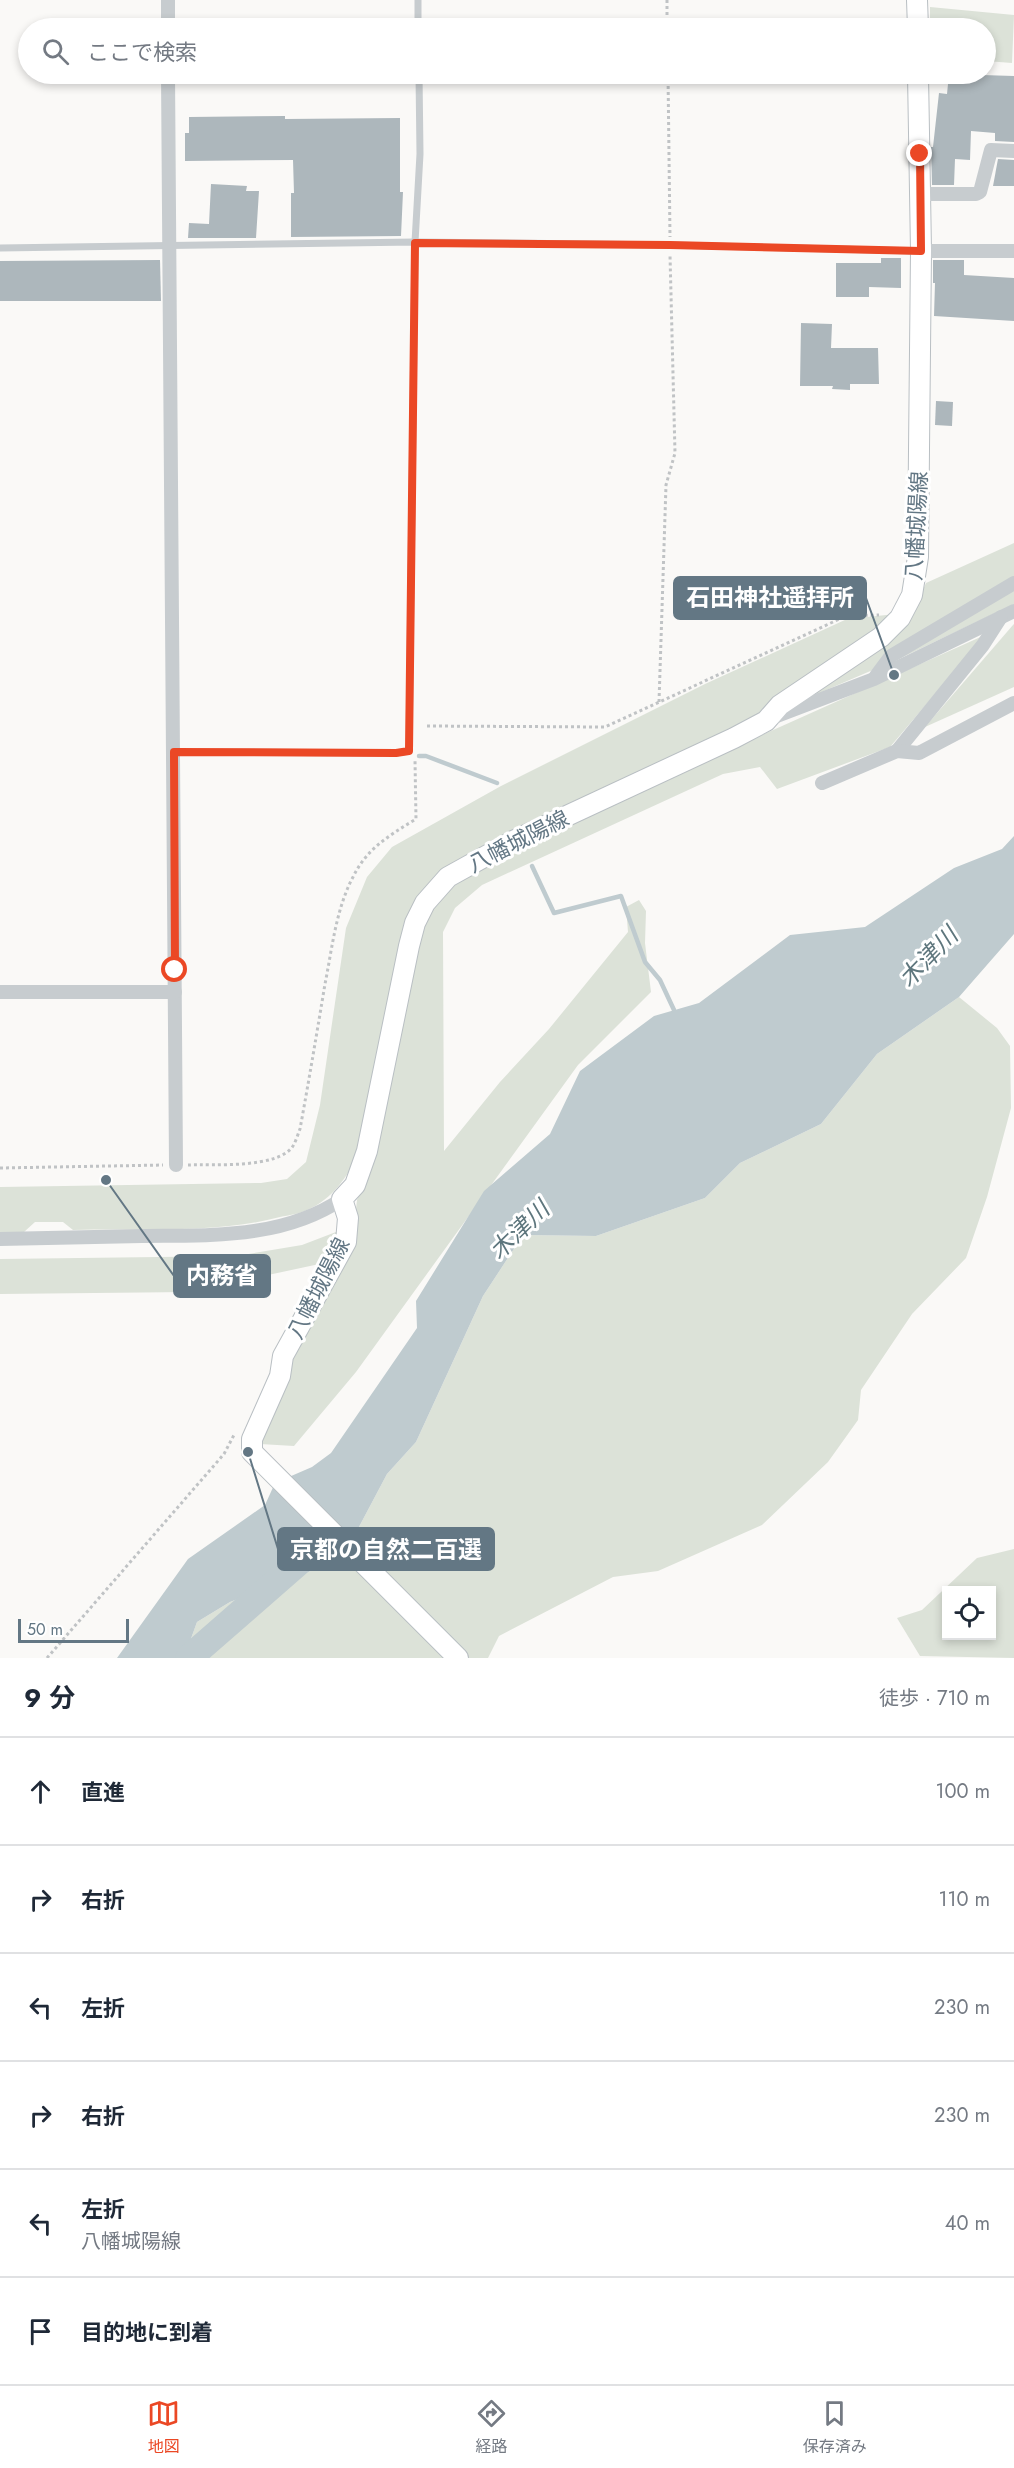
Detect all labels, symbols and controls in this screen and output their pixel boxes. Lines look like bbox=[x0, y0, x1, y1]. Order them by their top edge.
search box bbox=[18, 18, 996, 84]
icon: search bbox=[39, 35, 72, 68]
text: ここで検索 bbox=[87, 36, 197, 68]
route end bbox=[906, 140, 932, 166]
street label: 八幡城陽線 bbox=[897, 470, 935, 582]
callout: 石田神社遥拝所 bbox=[674, 577, 866, 619]
text: 石田神社遥拝所 bbox=[686, 580, 854, 615]
street label: 八幡城陽線 bbox=[462, 802, 574, 880]
water label: 木津川 bbox=[890, 917, 968, 995]
route start bbox=[161, 956, 187, 982]
water label: 木津川 bbox=[481, 1190, 559, 1268]
street label: 八幡城陽線 bbox=[279, 1232, 357, 1344]
callout: 内務省 bbox=[174, 1255, 270, 1297]
text: 内務省 bbox=[186, 1258, 258, 1293]
callout: 京都の自然二百選 bbox=[278, 1528, 494, 1570]
text: 京都の自然二百選 bbox=[290, 1532, 482, 1567]
map controls bbox=[942, 1586, 996, 1640]
button: locate bbox=[942, 1586, 996, 1640]
scale bar bbox=[18, 1616, 129, 1644]
text: 50 m bbox=[27, 1618, 63, 1641]
text: 9 分 bbox=[24, 1679, 75, 1717]
text: 徒歩 · 710 m bbox=[879, 1684, 990, 1713]
icon: ahead bbox=[24, 1775, 57, 1808]
text: 直進 bbox=[81, 1776, 125, 1808]
text: 100 m bbox=[935, 1777, 990, 1806]
icon: right bbox=[24, 1883, 57, 1916]
text: 右折 bbox=[81, 1884, 125, 1916]
text: 110 m bbox=[938, 1885, 990, 1914]
icon: left bbox=[24, 1991, 57, 2024]
text: 左折 bbox=[81, 1992, 125, 2024]
text: 230 m bbox=[934, 1993, 990, 2022]
icon: right bbox=[24, 2099, 57, 2132]
text: 右折 bbox=[81, 2100, 125, 2132]
text: 230 m bbox=[934, 2101, 990, 2130]
text: 左折 bbox=[81, 2193, 125, 2225]
icon: left bbox=[24, 2207, 57, 2240]
text: 40 m bbox=[945, 2209, 990, 2238]
text: 八幡城陽線 bbox=[81, 2227, 181, 2256]
icon: arrive bbox=[24, 2315, 57, 2348]
text: 目的地に到着 bbox=[81, 2316, 213, 2348]
tab: 地図 bbox=[147, 2397, 180, 2458]
tab: 経路 bbox=[475, 2397, 508, 2458]
tab: 保存済み bbox=[803, 2397, 867, 2458]

